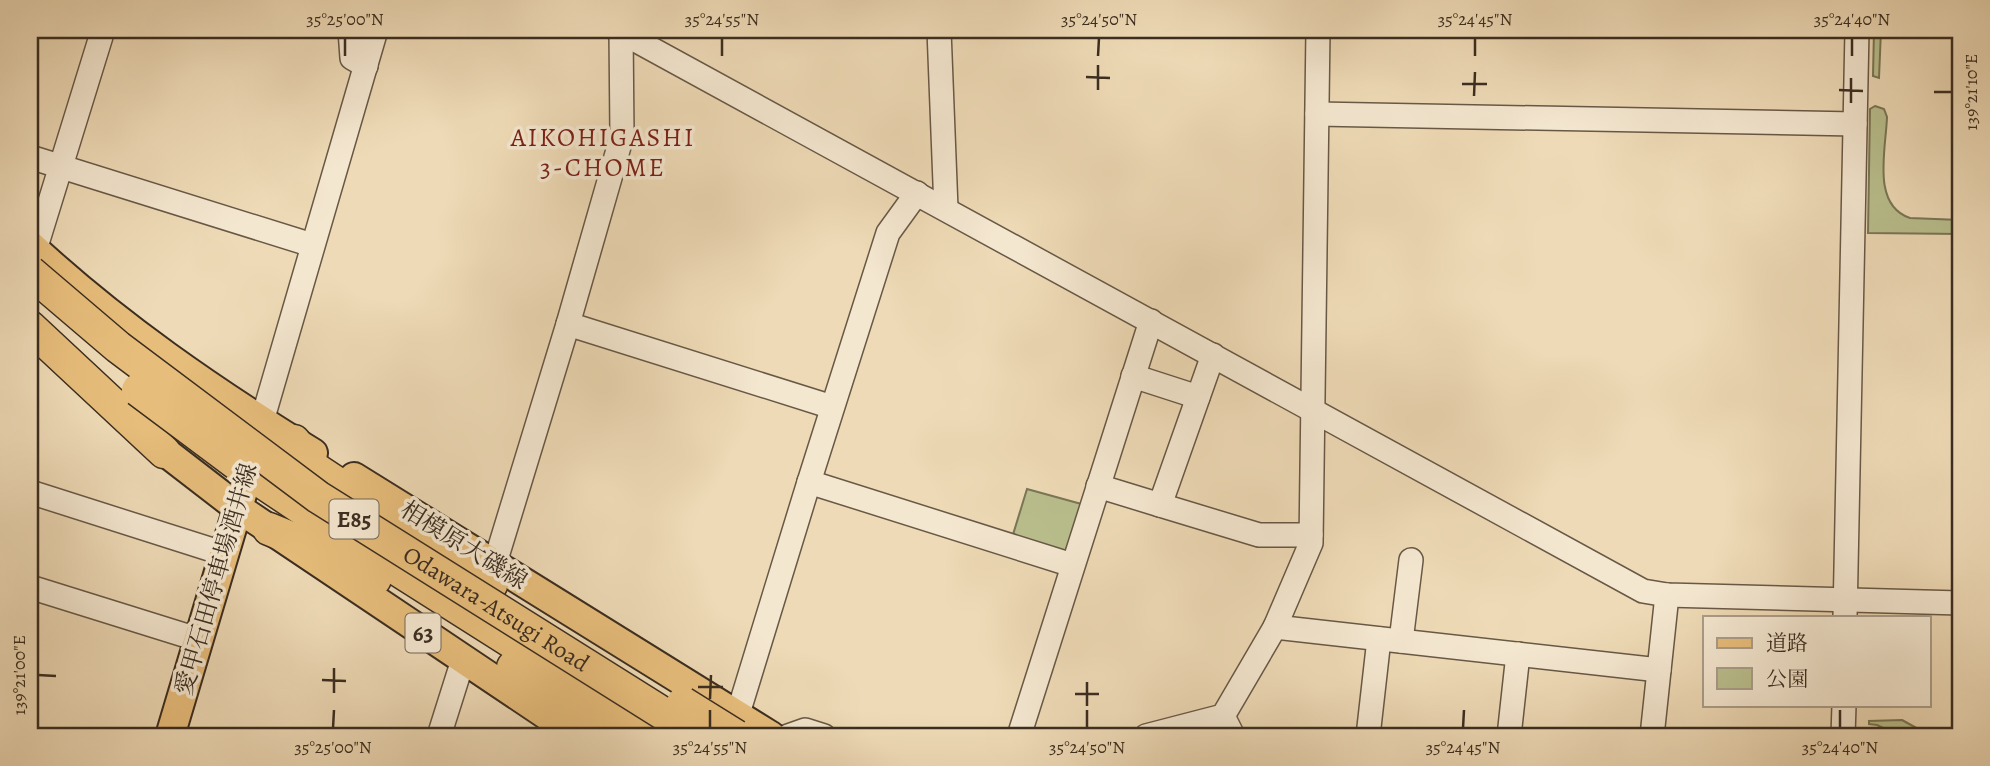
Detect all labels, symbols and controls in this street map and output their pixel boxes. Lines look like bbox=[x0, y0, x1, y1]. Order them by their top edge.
text: 35°25'00"N bbox=[306, 7, 384, 31]
text: 35°24'55"N bbox=[685, 7, 759, 31]
text: 35°24'50"N bbox=[1061, 7, 1137, 31]
text: 35°24'45"N bbox=[1438, 7, 1512, 31]
text: 35°24'40"N bbox=[1814, 7, 1890, 31]
text: 139°21'10"E bbox=[1959, 54, 1983, 130]
district label: AIKOHIGASHI 3-CHOME bbox=[510, 120, 695, 185]
street label: 愛甲石田停車場酒井線 bbox=[168, 459, 264, 699]
street label: 相模原大磯線 bbox=[394, 493, 534, 597]
road number: E85 bbox=[330, 499, 378, 538]
street label: Odawara-Atsugi Road bbox=[397, 538, 596, 679]
road number: 63 bbox=[406, 614, 440, 652]
legend bbox=[1703, 616, 1930, 706]
text: 道路 bbox=[1766, 629, 1808, 657]
text: 139°21'00"E bbox=[7, 635, 31, 715]
text: 公園 bbox=[1766, 665, 1808, 693]
text: 35°25'00"N bbox=[294, 735, 372, 759]
text: 35°24'55"N bbox=[673, 735, 747, 759]
text: 35°24'50"N bbox=[1049, 735, 1125, 759]
text: 35°24'45"N bbox=[1426, 735, 1500, 759]
text: 35°24'40"N bbox=[1802, 735, 1878, 759]

